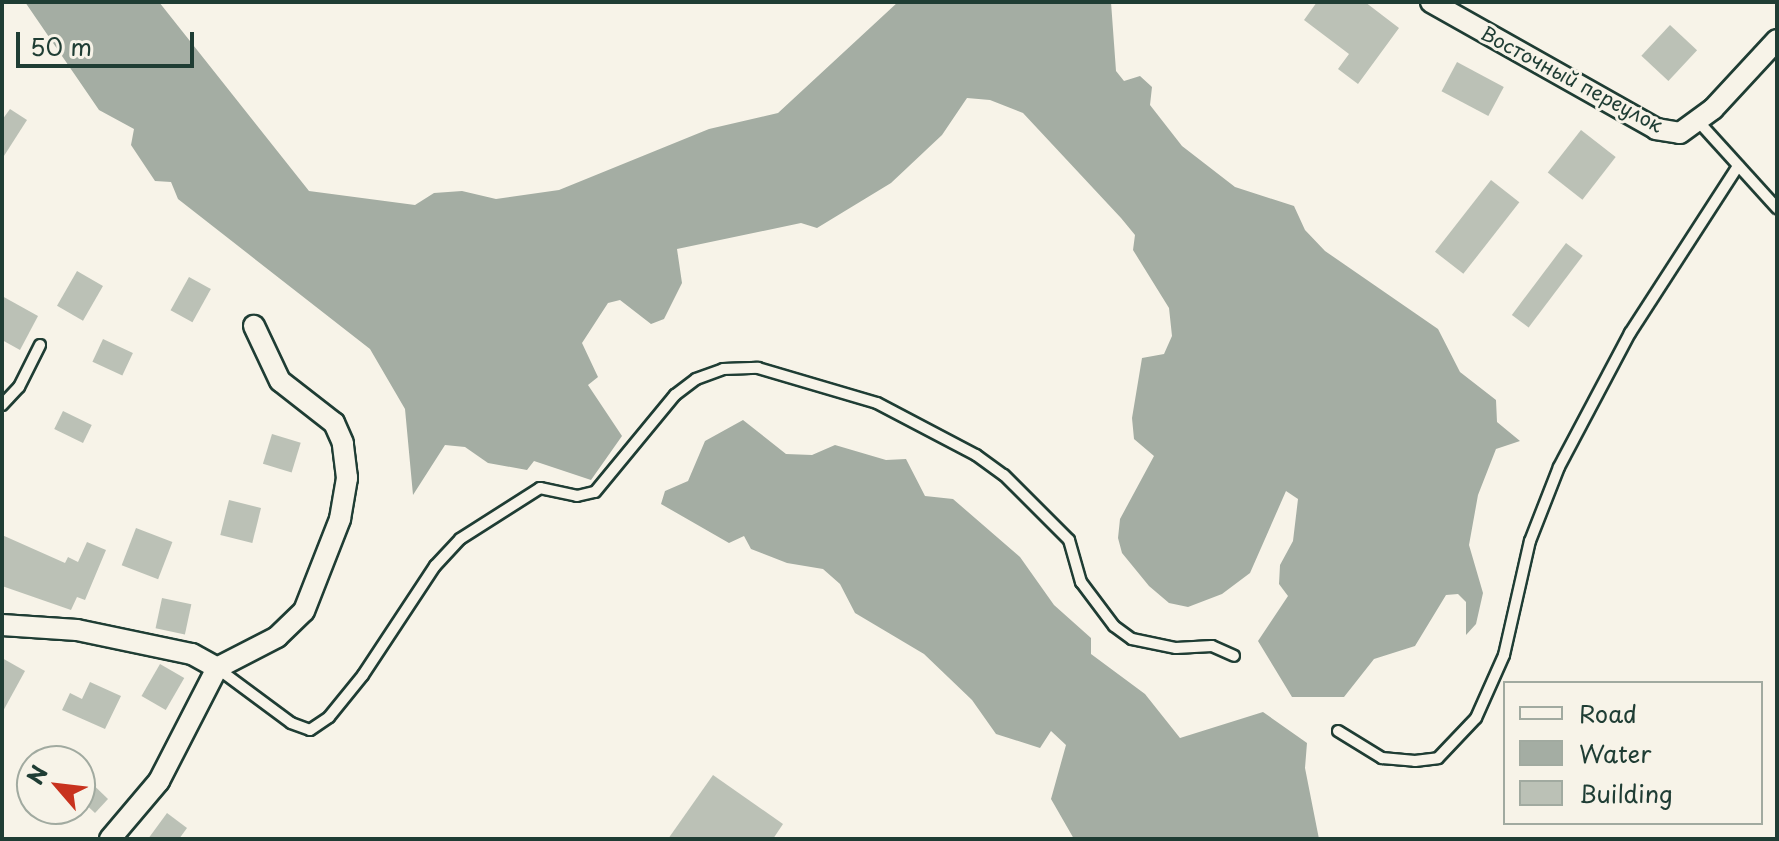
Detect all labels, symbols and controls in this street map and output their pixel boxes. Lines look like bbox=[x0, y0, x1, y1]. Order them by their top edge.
scale bar bbox=[20, 16, 198, 66]
street label: Восточный переулок bbox=[1477, 21, 1667, 137]
text: 50 m bbox=[30, 28, 92, 64]
legend bbox=[1503, 681, 1763, 825]
text: Road bbox=[1579, 695, 1637, 731]
text: Water bbox=[1579, 735, 1651, 771]
north arrow bbox=[16, 745, 96, 825]
text: N bbox=[17, 759, 55, 790]
text: Building bbox=[1579, 775, 1673, 811]

